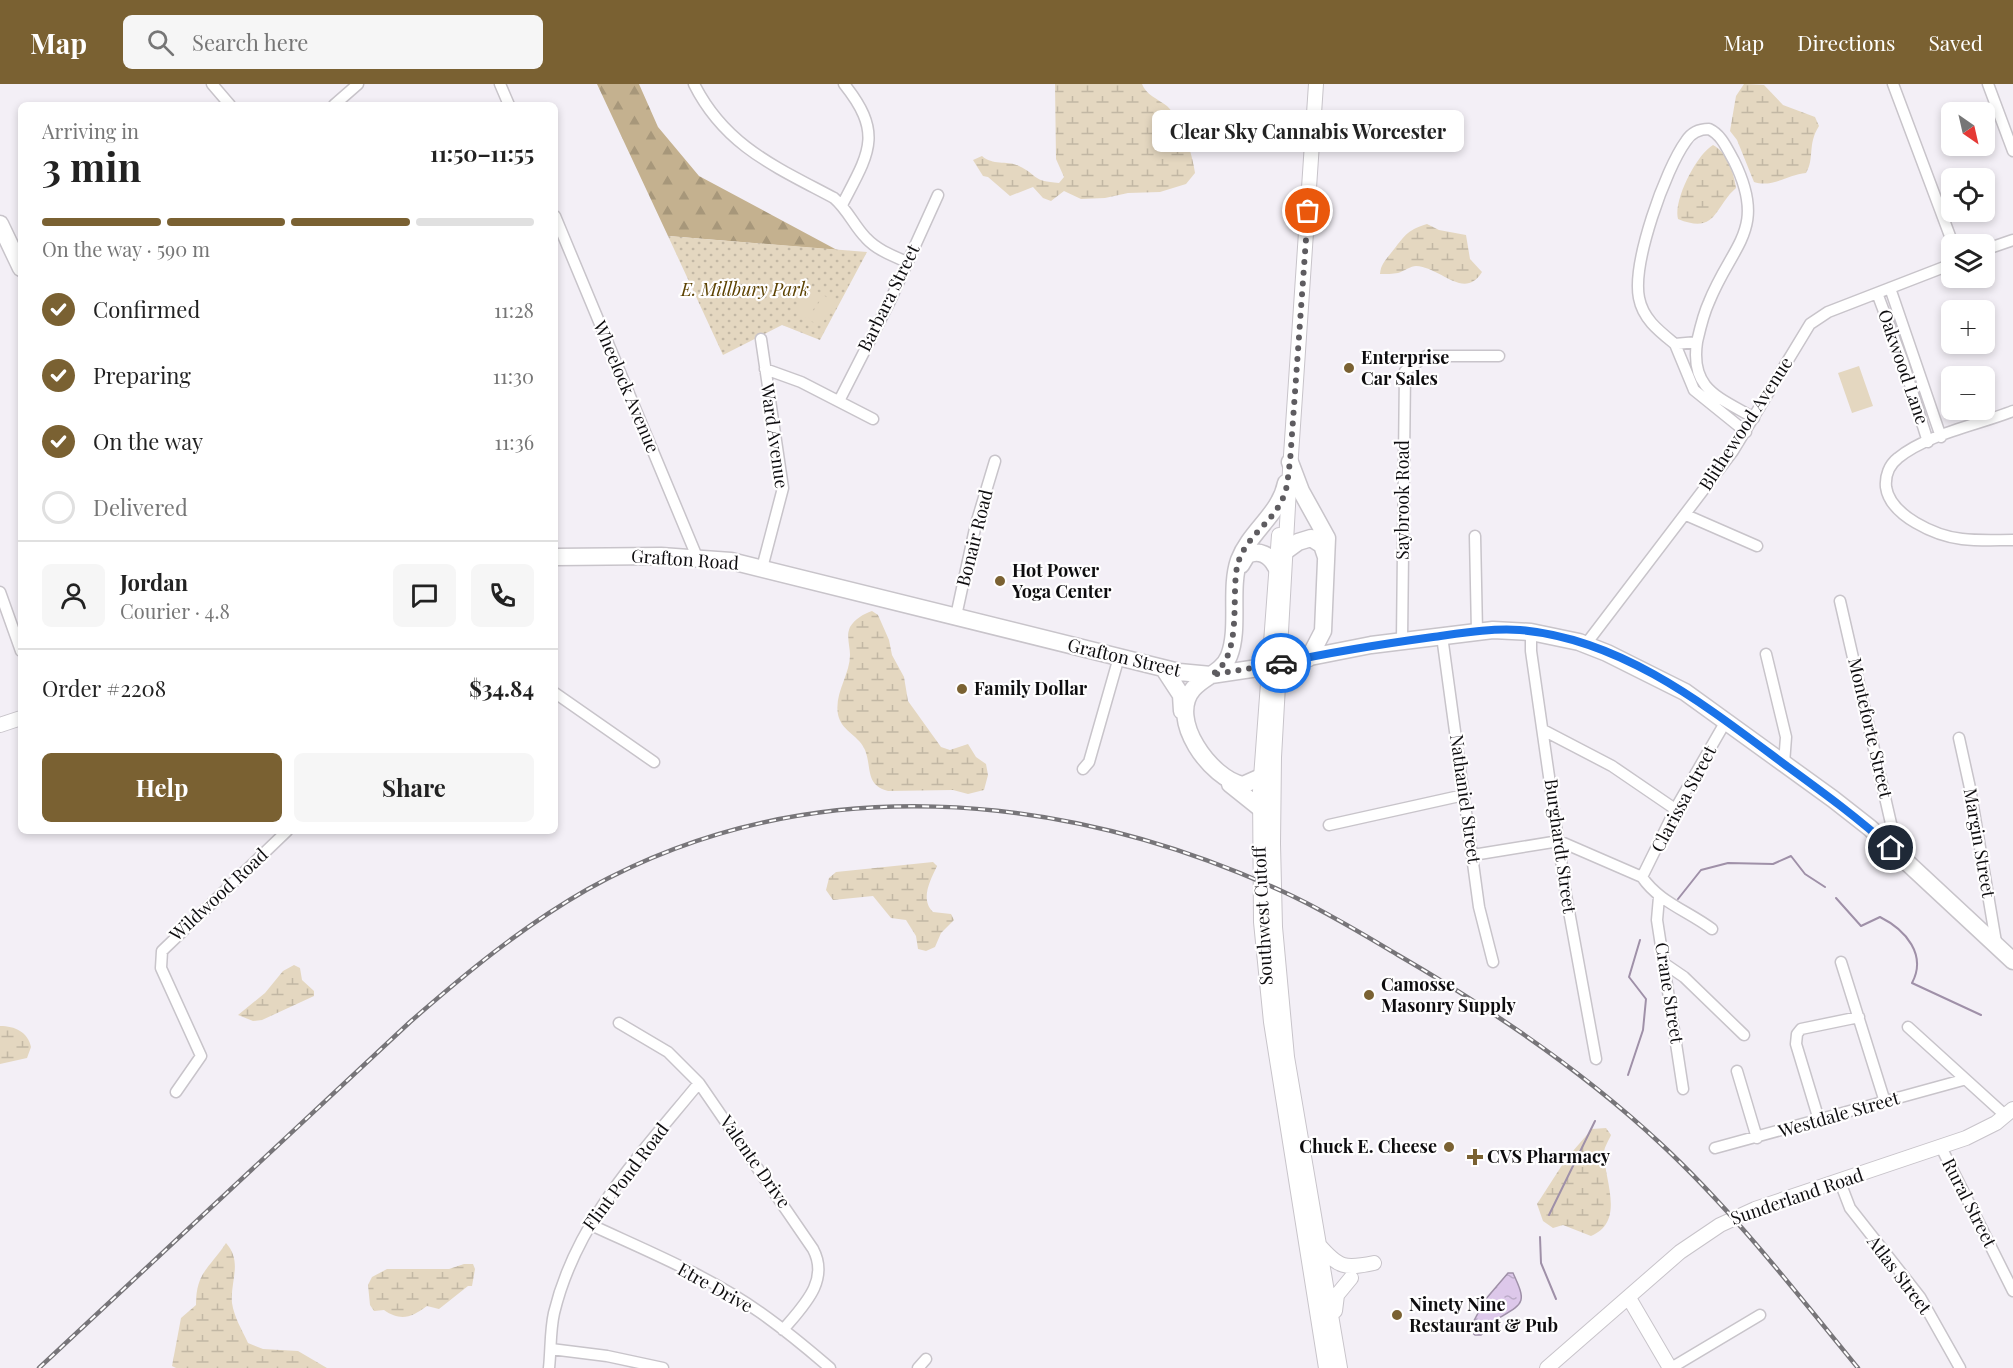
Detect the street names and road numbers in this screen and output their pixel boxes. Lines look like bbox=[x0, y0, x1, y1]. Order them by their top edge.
street label: Barbara Street bbox=[852, 239, 925, 355]
street label: Oakwood Lane bbox=[1873, 306, 1935, 427]
street label: Wheelock Avenue bbox=[588, 316, 666, 456]
street label: Blithewood Avenue bbox=[1693, 352, 1797, 495]
street label: Ward Avenue bbox=[756, 381, 794, 490]
street label: Saybrook Road bbox=[1390, 439, 1414, 560]
street label: Bonair Road bbox=[950, 486, 998, 589]
street label: Grafton Road bbox=[630, 543, 740, 575]
street label: Grafton Street bbox=[1065, 632, 1184, 682]
street label: Monteforte Street bbox=[1843, 655, 1899, 801]
street label: Nathaniel Street bbox=[1445, 733, 1487, 866]
street label: Clarissa Street bbox=[1645, 741, 1722, 856]
street label: Burghardt Street bbox=[1540, 777, 1582, 915]
street label: Margin Street bbox=[1959, 786, 2002, 900]
street label: Wildwood Road bbox=[163, 842, 273, 947]
street label: Southwest Cutoff bbox=[1246, 845, 1278, 986]
street label: Crane Street bbox=[1650, 941, 1690, 1046]
street label: Westdale Street bbox=[1774, 1085, 1903, 1143]
street label: Valente Drive bbox=[714, 1109, 797, 1213]
street label: Flint Pond Road bbox=[577, 1117, 674, 1235]
street label: Rural Street bbox=[1937, 1154, 2003, 1252]
street label: Sunderland Road bbox=[1727, 1162, 1867, 1230]
street label: Atlas Street bbox=[1862, 1229, 1938, 1319]
street label: Etre Drive bbox=[674, 1257, 757, 1318]

